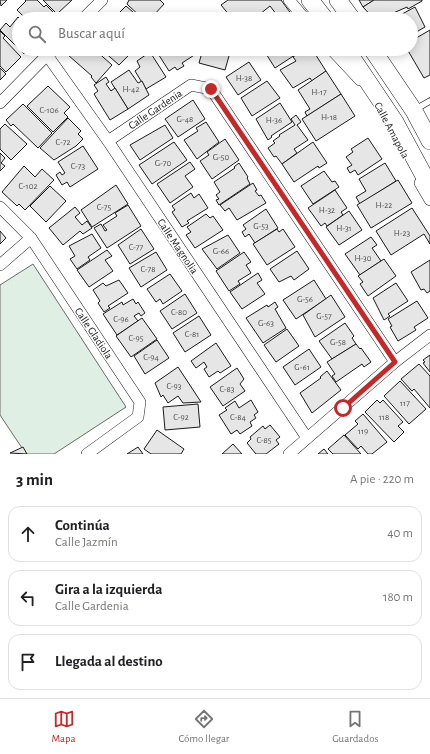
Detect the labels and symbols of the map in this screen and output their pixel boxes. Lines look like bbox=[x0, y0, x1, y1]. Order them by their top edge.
house number: H-38 bbox=[236, 74, 252, 83]
route end bbox=[202, 80, 220, 98]
house number: H-42 bbox=[122, 85, 140, 94]
street label: Calle Gardenia bbox=[126, 87, 184, 131]
house number: H-17 bbox=[311, 88, 327, 97]
street label: Calle Amapola bbox=[372, 100, 411, 160]
house number: C-106 bbox=[39, 106, 59, 115]
house number: H-18 bbox=[321, 113, 337, 122]
house number: G-48 bbox=[177, 115, 193, 124]
house number: H-36 bbox=[266, 116, 282, 125]
house number: C-72 bbox=[55, 138, 71, 147]
house number: G-50 bbox=[213, 153, 230, 162]
house number: G-70 bbox=[155, 159, 172, 168]
house number: C-73 bbox=[71, 162, 86, 171]
house number: C-102 bbox=[18, 182, 38, 191]
house number: H-22 bbox=[376, 201, 392, 210]
house number: C-75 bbox=[97, 203, 112, 212]
house number: H-32 bbox=[319, 206, 335, 215]
street label: Calle Magnolia bbox=[155, 217, 200, 276]
house number: G-53 bbox=[253, 222, 269, 231]
house number: H-31 bbox=[336, 224, 352, 233]
house number: H-23 bbox=[394, 229, 411, 238]
house number: C-77 bbox=[129, 243, 144, 252]
house number: G-66 bbox=[213, 247, 229, 256]
house number: H-30 bbox=[354, 254, 372, 263]
house number: C-78 bbox=[140, 265, 156, 274]
house number: G-56 bbox=[297, 295, 313, 304]
street label: Calle Gladiola bbox=[73, 306, 115, 361]
house number: C-80 bbox=[171, 308, 187, 317]
house number: G-57 bbox=[316, 312, 332, 321]
house number: C-96 bbox=[113, 315, 129, 324]
house number: G-63 bbox=[258, 319, 274, 328]
house number: C-81 bbox=[185, 330, 199, 339]
house number: C-95 bbox=[128, 334, 144, 343]
house number: G-58 bbox=[330, 338, 346, 347]
house number: C-94 bbox=[143, 353, 160, 362]
house number: G-61 bbox=[294, 363, 310, 372]
house number: C-93 bbox=[166, 382, 182, 391]
house number: C-83 bbox=[219, 385, 235, 394]
route start bbox=[334, 399, 352, 417]
house number: 117 bbox=[400, 399, 410, 408]
house number: C-92 bbox=[173, 413, 189, 422]
house number: C-84 bbox=[230, 413, 247, 422]
house number: 118 bbox=[379, 413, 389, 422]
house number: 119 bbox=[358, 427, 368, 436]
house number: C-85 bbox=[256, 436, 272, 445]

